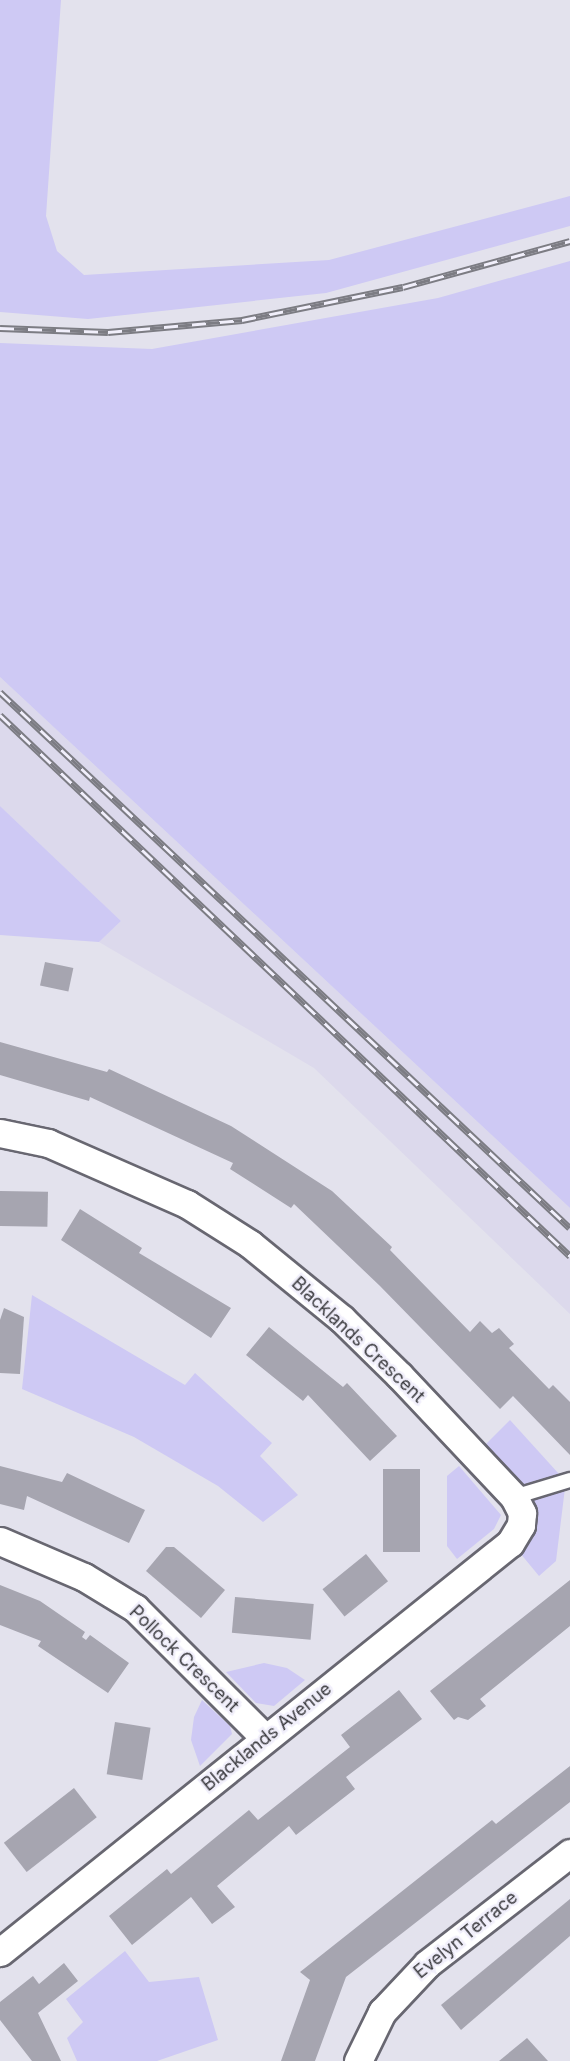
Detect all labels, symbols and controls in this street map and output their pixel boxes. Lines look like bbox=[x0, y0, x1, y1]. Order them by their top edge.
street label: Blacklands Crescent bbox=[287, 1273, 429, 1407]
street label: Pollock Crescent bbox=[125, 1601, 243, 1717]
street label: Blacklands Avenue bbox=[198, 1678, 336, 1796]
street label: Evelyn Terrace bbox=[410, 1887, 522, 1983]

